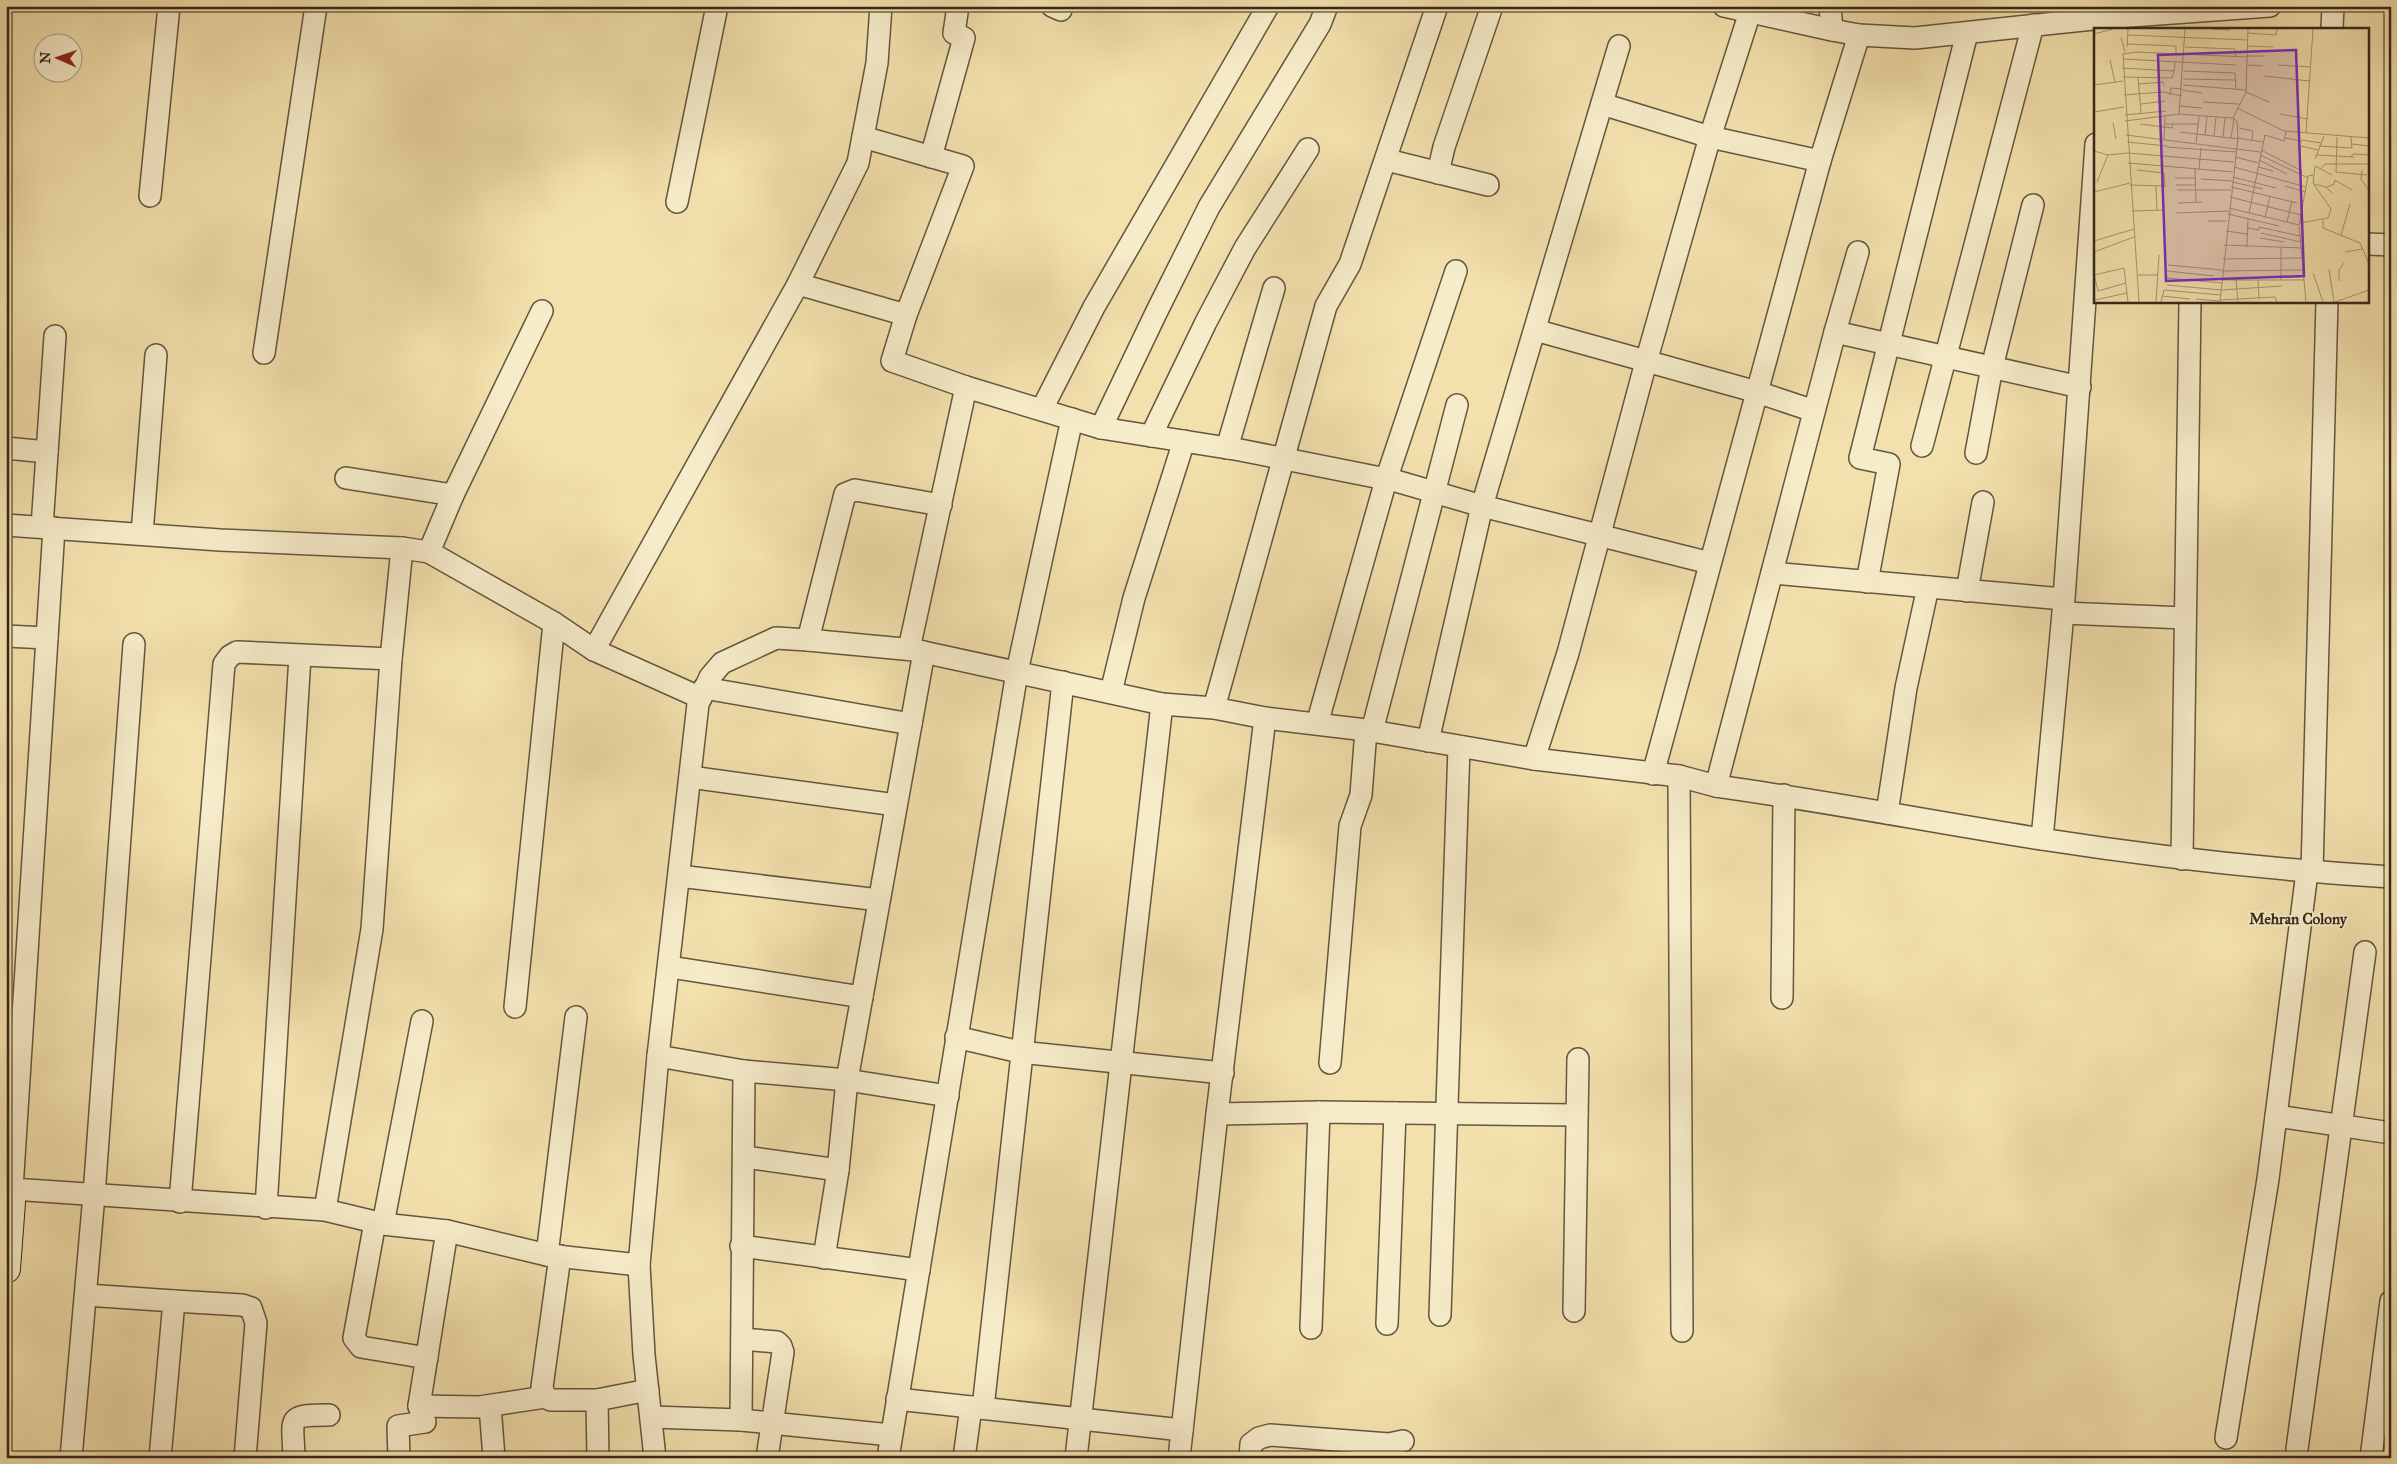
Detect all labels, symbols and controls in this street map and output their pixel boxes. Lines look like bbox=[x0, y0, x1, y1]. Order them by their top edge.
inset map bbox=[2094, 28, 2370, 302]
north arrow bbox=[32, 32, 82, 82]
text: N bbox=[37, 51, 54, 64]
district label: Mehran Colony bbox=[2249, 910, 2348, 929]

